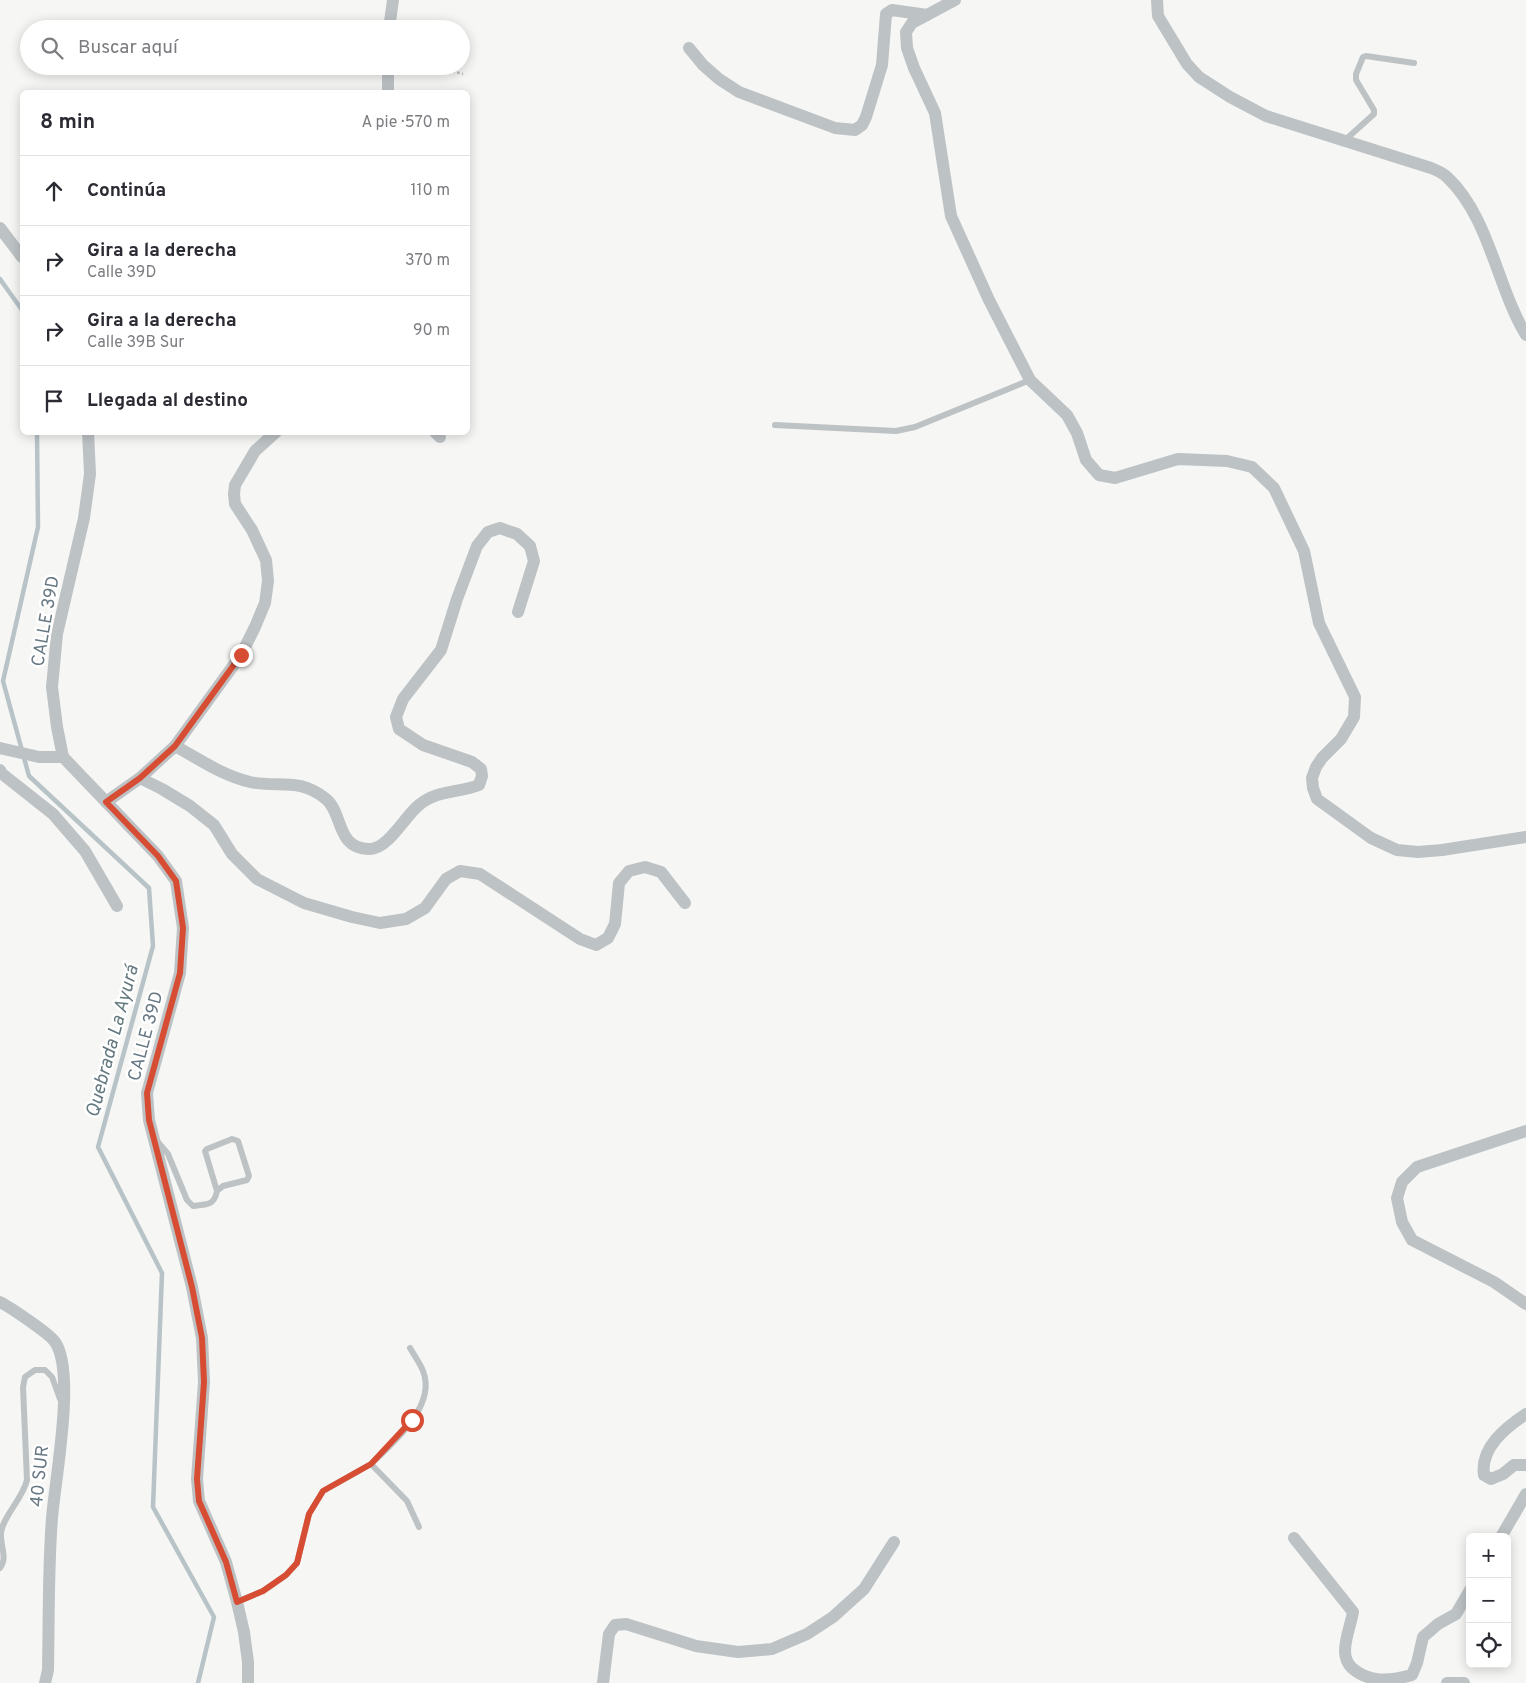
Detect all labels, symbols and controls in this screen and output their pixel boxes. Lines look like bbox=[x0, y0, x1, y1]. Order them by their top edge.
search box bbox=[20, 20, 470, 75]
icon: search bbox=[38, 34, 66, 62]
text: Buscar aquí bbox=[78, 36, 178, 60]
text: 8 min bbox=[40, 109, 95, 136]
text: A pie · 570 m bbox=[362, 113, 450, 133]
icon: ahead bbox=[40, 177, 68, 205]
text: Continúa bbox=[87, 179, 166, 203]
text: 110 m bbox=[410, 181, 450, 201]
text: Gira a la derecha bbox=[87, 239, 237, 263]
icon: right bbox=[40, 247, 68, 275]
text: 370 m bbox=[405, 251, 450, 271]
text: Calle 39D bbox=[87, 263, 156, 283]
text: Gira a la derecha bbox=[87, 309, 237, 333]
icon: right bbox=[40, 317, 68, 345]
text: 90 m bbox=[413, 321, 450, 341]
text: Calle 39B Sur bbox=[87, 333, 185, 353]
icon: arrive bbox=[40, 387, 68, 415]
text: Llegada al destino bbox=[87, 389, 248, 413]
street label: CALLE 39D bbox=[27, 574, 66, 668]
route end bbox=[230, 644, 253, 667]
water label: Quebrada La Ayurá bbox=[81, 961, 145, 1120]
street label: CALLE 39D bbox=[123, 989, 169, 1084]
route start bbox=[401, 1409, 424, 1432]
street label: 40 SUR bbox=[26, 1444, 55, 1508]
map controls bbox=[1466, 1533, 1511, 1668]
button: + bbox=[1466, 1533, 1511, 1578]
button: − bbox=[1466, 1578, 1511, 1623]
button: locate bbox=[1466, 1623, 1511, 1668]

